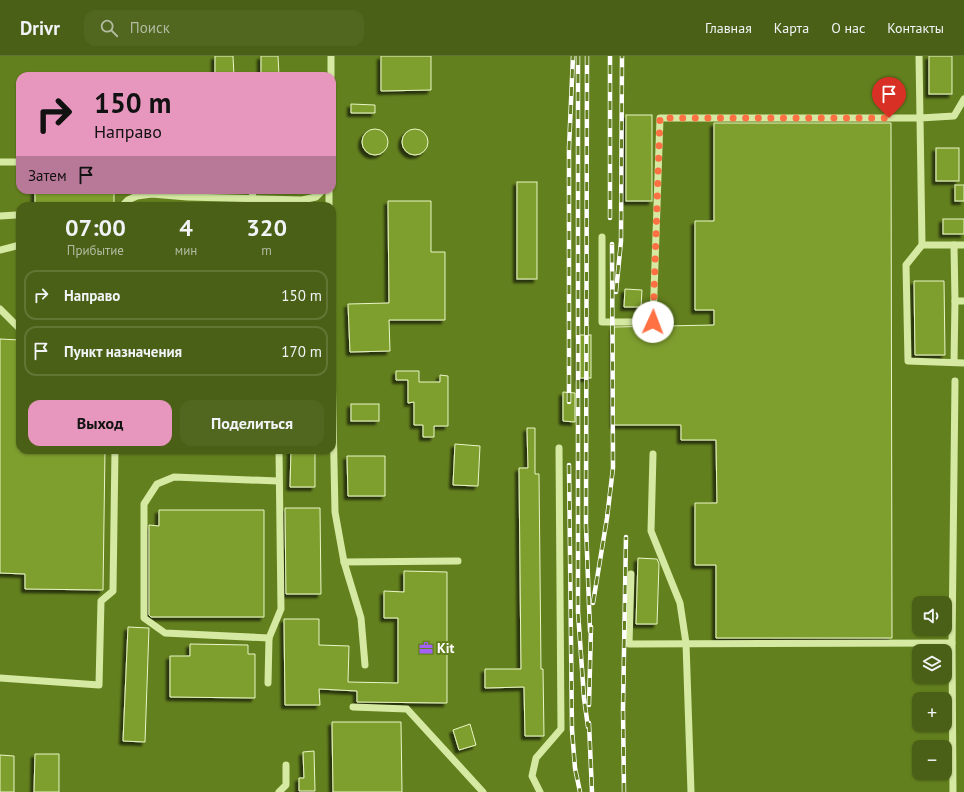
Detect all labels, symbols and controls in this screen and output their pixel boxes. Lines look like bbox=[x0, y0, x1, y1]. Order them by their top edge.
search box bbox=[84, 10, 364, 46]
text: Drivr bbox=[20, 16, 60, 40]
icon: search bbox=[98, 17, 120, 39]
text: Поиск bbox=[130, 18, 170, 37]
text: Главная bbox=[705, 19, 752, 37]
text: Карта bbox=[774, 19, 809, 37]
text: О нас bbox=[831, 19, 865, 37]
text: Контакты bbox=[887, 19, 944, 37]
pin bbox=[872, 77, 906, 118]
icon: arrive bbox=[878, 83, 900, 105]
text: 150 m bbox=[94, 84, 171, 121]
icon: right bbox=[28, 88, 80, 140]
text: Направо bbox=[94, 120, 162, 143]
icon: arrive bbox=[75, 164, 97, 186]
text: Затем bbox=[28, 166, 67, 185]
text: 07:00 bbox=[65, 212, 126, 243]
text: 4 bbox=[179, 212, 193, 243]
text: 320 bbox=[246, 212, 287, 243]
text: Прибытие bbox=[67, 242, 124, 259]
text: мин bbox=[175, 242, 197, 259]
text: m bbox=[261, 242, 272, 259]
icon: right bbox=[30, 284, 52, 306]
text: Направо bbox=[64, 286, 120, 305]
text: 150 m bbox=[281, 286, 322, 305]
position arrow bbox=[632, 301, 674, 343]
icon: arrive bbox=[30, 340, 52, 362]
text: Пункт назначения bbox=[64, 342, 182, 361]
text: 170 m bbox=[281, 342, 322, 361]
button: Выход bbox=[28, 400, 172, 446]
button: Поделиться bbox=[180, 400, 324, 446]
map controls bbox=[912, 596, 952, 780]
button: sound bbox=[912, 596, 952, 636]
place label: Kit bbox=[437, 639, 454, 657]
office icon: Kit bbox=[418, 640, 434, 656]
button: layers bbox=[912, 644, 952, 684]
button: + bbox=[912, 692, 952, 732]
button: − bbox=[912, 740, 952, 780]

